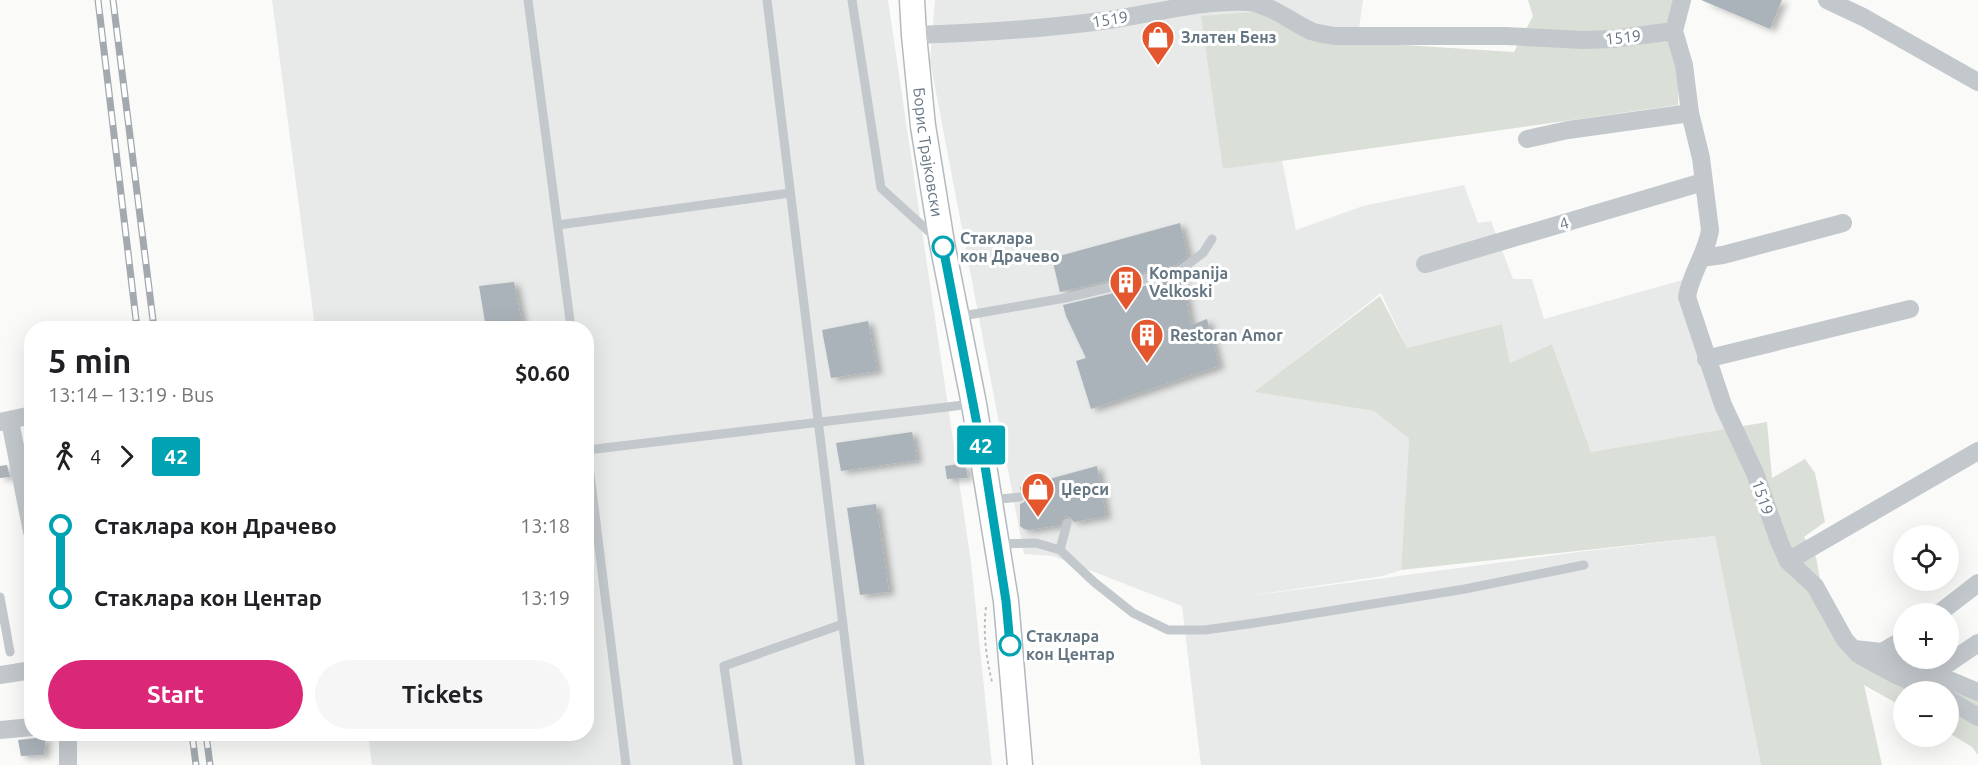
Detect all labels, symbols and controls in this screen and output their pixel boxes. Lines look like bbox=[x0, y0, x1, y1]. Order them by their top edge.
street label: 1519 bbox=[1091, 7, 1129, 31]
shop icon: Златен Бенз bbox=[1140, 19, 1176, 66]
street label: 1519 bbox=[1604, 26, 1642, 48]
place label: Златен Бенз bbox=[1181, 28, 1277, 46]
street label: Борис Трајковски bbox=[910, 87, 947, 218]
street label: 4 bbox=[1557, 213, 1571, 233]
place label: Стаклара кон Драчево bbox=[960, 229, 1060, 265]
marker: Стаклара кон Драчево bbox=[932, 236, 954, 258]
building icon: Kompanija Velkoski bbox=[1108, 264, 1144, 311]
place label: Kompanija Velkoski bbox=[1149, 264, 1228, 300]
building icon: Restoran Amor bbox=[1129, 317, 1165, 364]
place label: Restoran Amor bbox=[1170, 326, 1283, 344]
text: 5 min bbox=[48, 342, 131, 379]
text: $0.60 bbox=[515, 360, 570, 385]
text: 13:14 – 13:19 · Bus bbox=[48, 383, 214, 406]
line badge: 42 bbox=[954, 426, 1008, 464]
text: 42 bbox=[969, 433, 993, 457]
icon: walk bbox=[48, 440, 81, 473]
icon: forward bbox=[110, 440, 143, 473]
text: 42 bbox=[164, 444, 188, 468]
text: 4 bbox=[90, 445, 101, 468]
shop icon: Џерси bbox=[1020, 471, 1056, 518]
street label: 1519 bbox=[1749, 477, 1777, 517]
place label: Џерси bbox=[1061, 480, 1109, 498]
text: Стаклара кон Драчево bbox=[94, 513, 337, 538]
text: 13:18 bbox=[520, 514, 570, 537]
map controls bbox=[1893, 525, 1959, 747]
button: locate bbox=[1893, 525, 1959, 591]
text: Стаклара кон Центар bbox=[94, 585, 322, 610]
text: 13:19 bbox=[520, 586, 570, 609]
button: + bbox=[1893, 603, 1959, 669]
place label: Стаклара кон Центар bbox=[1026, 627, 1115, 663]
marker: Стаклара кон Центар bbox=[999, 634, 1021, 656]
button: Start bbox=[48, 660, 303, 729]
button: Tickets bbox=[315, 660, 570, 729]
button: − bbox=[1893, 681, 1959, 747]

